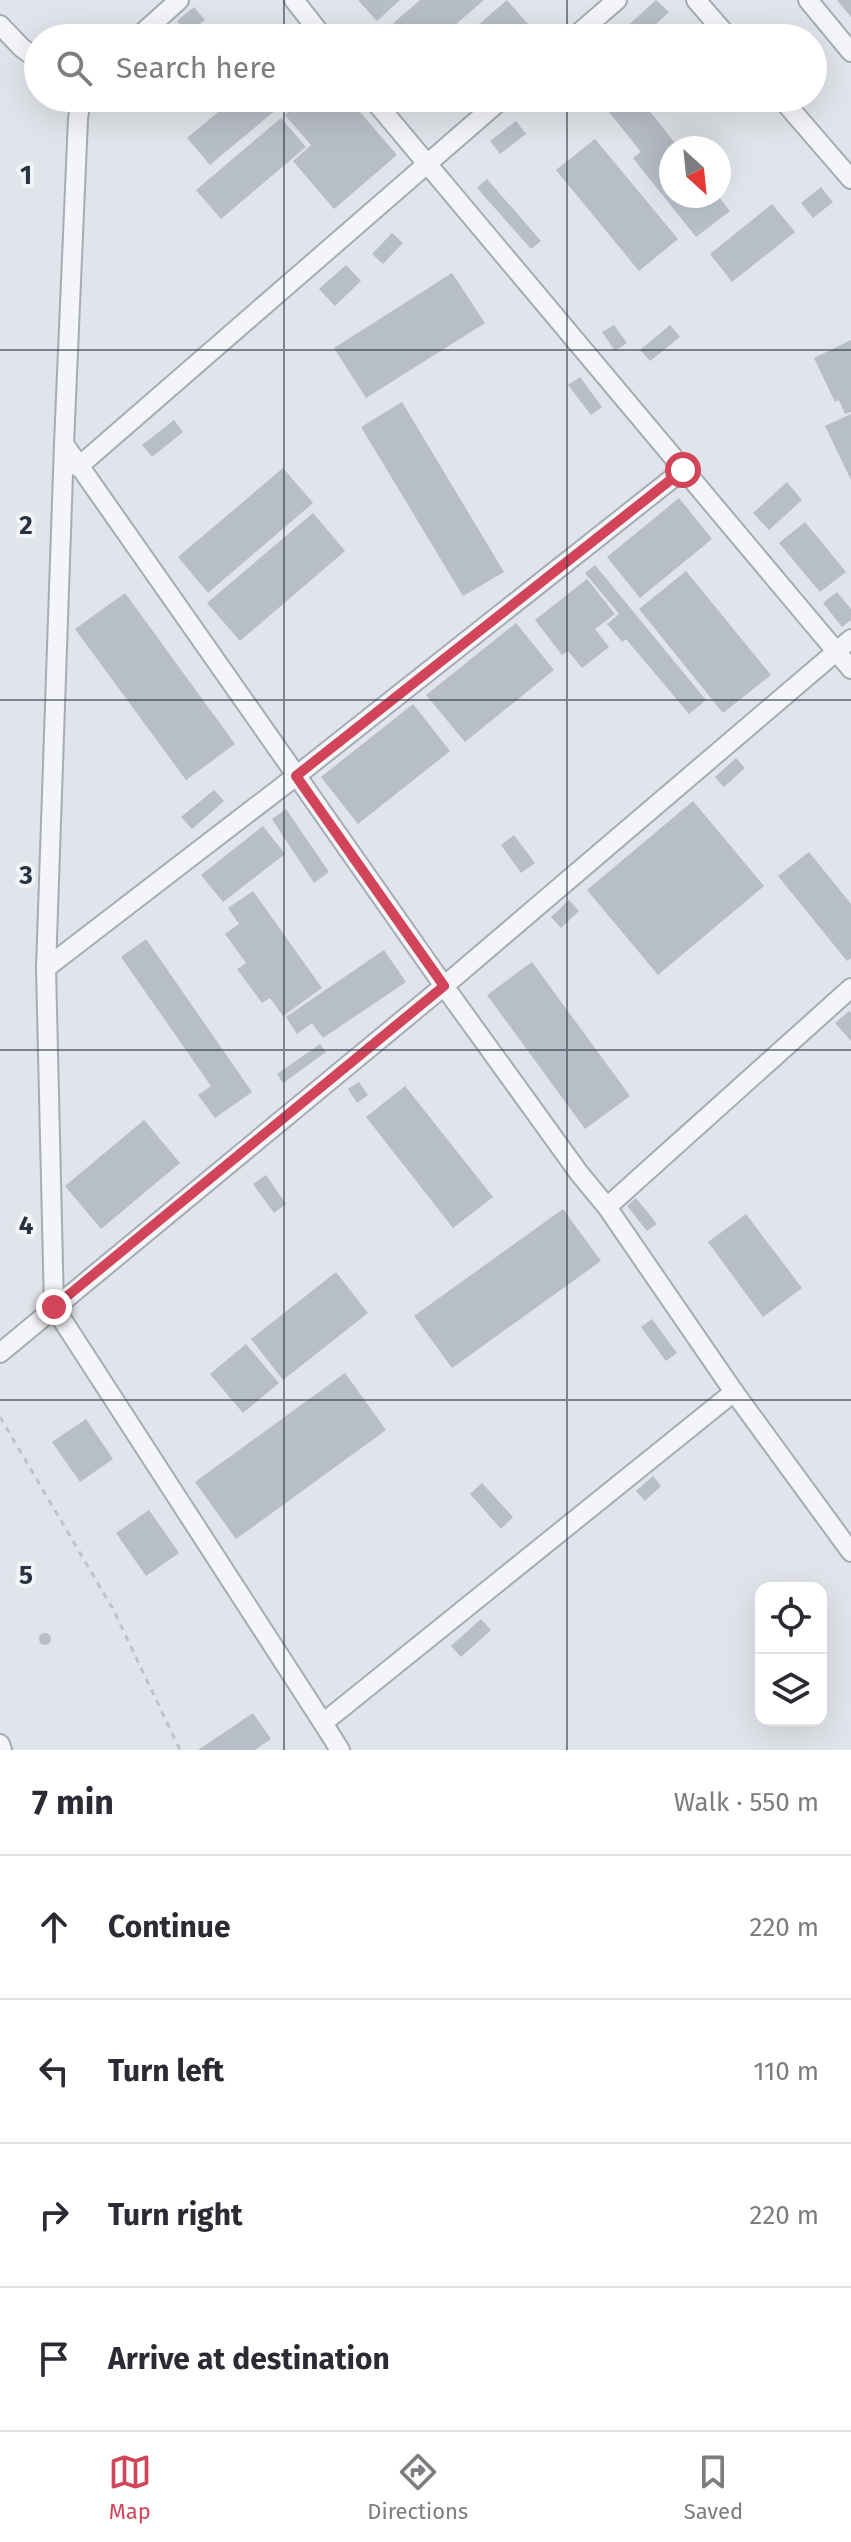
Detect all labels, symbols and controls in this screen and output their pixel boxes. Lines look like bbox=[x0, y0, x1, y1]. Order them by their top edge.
search box bbox=[24, 24, 827, 112]
icon: search bbox=[52, 46, 96, 90]
text: Search here bbox=[116, 50, 276, 86]
north arrow bbox=[659, 136, 731, 208]
text: 1 bbox=[20, 160, 32, 191]
route start bbox=[665, 452, 701, 488]
text: 2 bbox=[19, 510, 33, 541]
text: 3 bbox=[18, 860, 33, 891]
text: 4 bbox=[19, 1210, 34, 1241]
route end bbox=[36, 1289, 72, 1325]
text: 5 bbox=[19, 1560, 33, 1591]
map controls bbox=[755, 1582, 827, 1726]
button: locate bbox=[755, 1582, 827, 1654]
button: layers bbox=[755, 1654, 827, 1726]
text: 7 min bbox=[32, 1782, 114, 1823]
text: Walk · 550 m bbox=[674, 1787, 819, 1818]
icon: ahead bbox=[32, 1905, 76, 1949]
text: Continue bbox=[108, 1909, 231, 1945]
text: 220 m bbox=[750, 1912, 819, 1943]
icon: left bbox=[32, 2049, 76, 2093]
text: Turn left bbox=[108, 2053, 224, 2089]
text: 110 m bbox=[753, 2056, 819, 2087]
icon: right bbox=[32, 2193, 76, 2237]
text: Turn right bbox=[108, 2197, 243, 2233]
text: 220 m bbox=[750, 2200, 819, 2231]
icon: arrive bbox=[32, 2337, 76, 2381]
text: Arrive at destination bbox=[108, 2341, 390, 2377]
tab: Map bbox=[108, 2450, 152, 2525]
tab: Directions bbox=[367, 2450, 468, 2525]
tab: Saved bbox=[684, 2450, 743, 2525]

